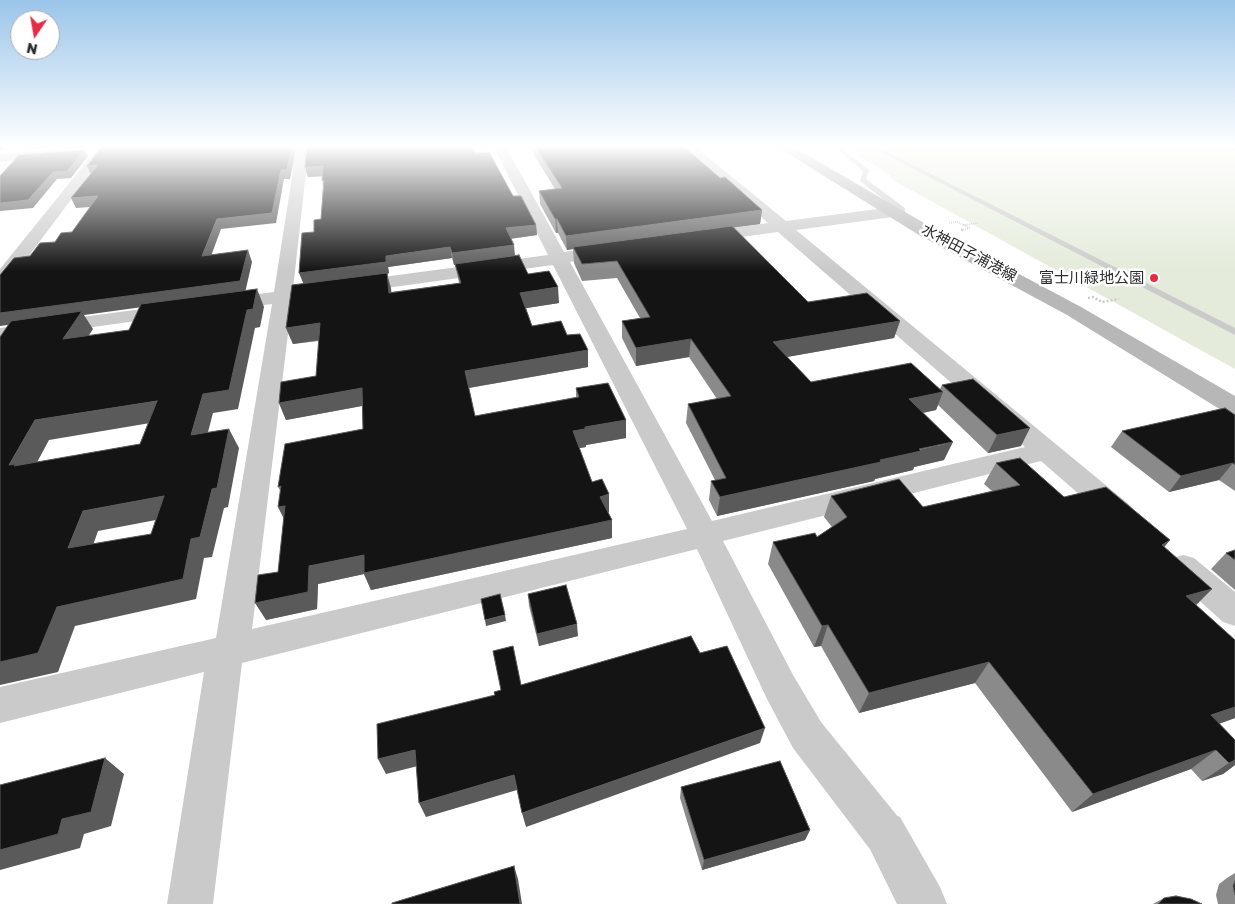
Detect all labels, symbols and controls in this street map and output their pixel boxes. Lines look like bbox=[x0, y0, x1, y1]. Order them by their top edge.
north arrow bbox=[10, 10, 60, 60]
text: N bbox=[25, 40, 39, 59]
street label: 水神田子浦港線 bbox=[918, 220, 1020, 286]
place label: 富士川緑地公園 bbox=[1039, 269, 1144, 287]
marker: 富士川緑地公園 bbox=[1148, 272, 1160, 284]

